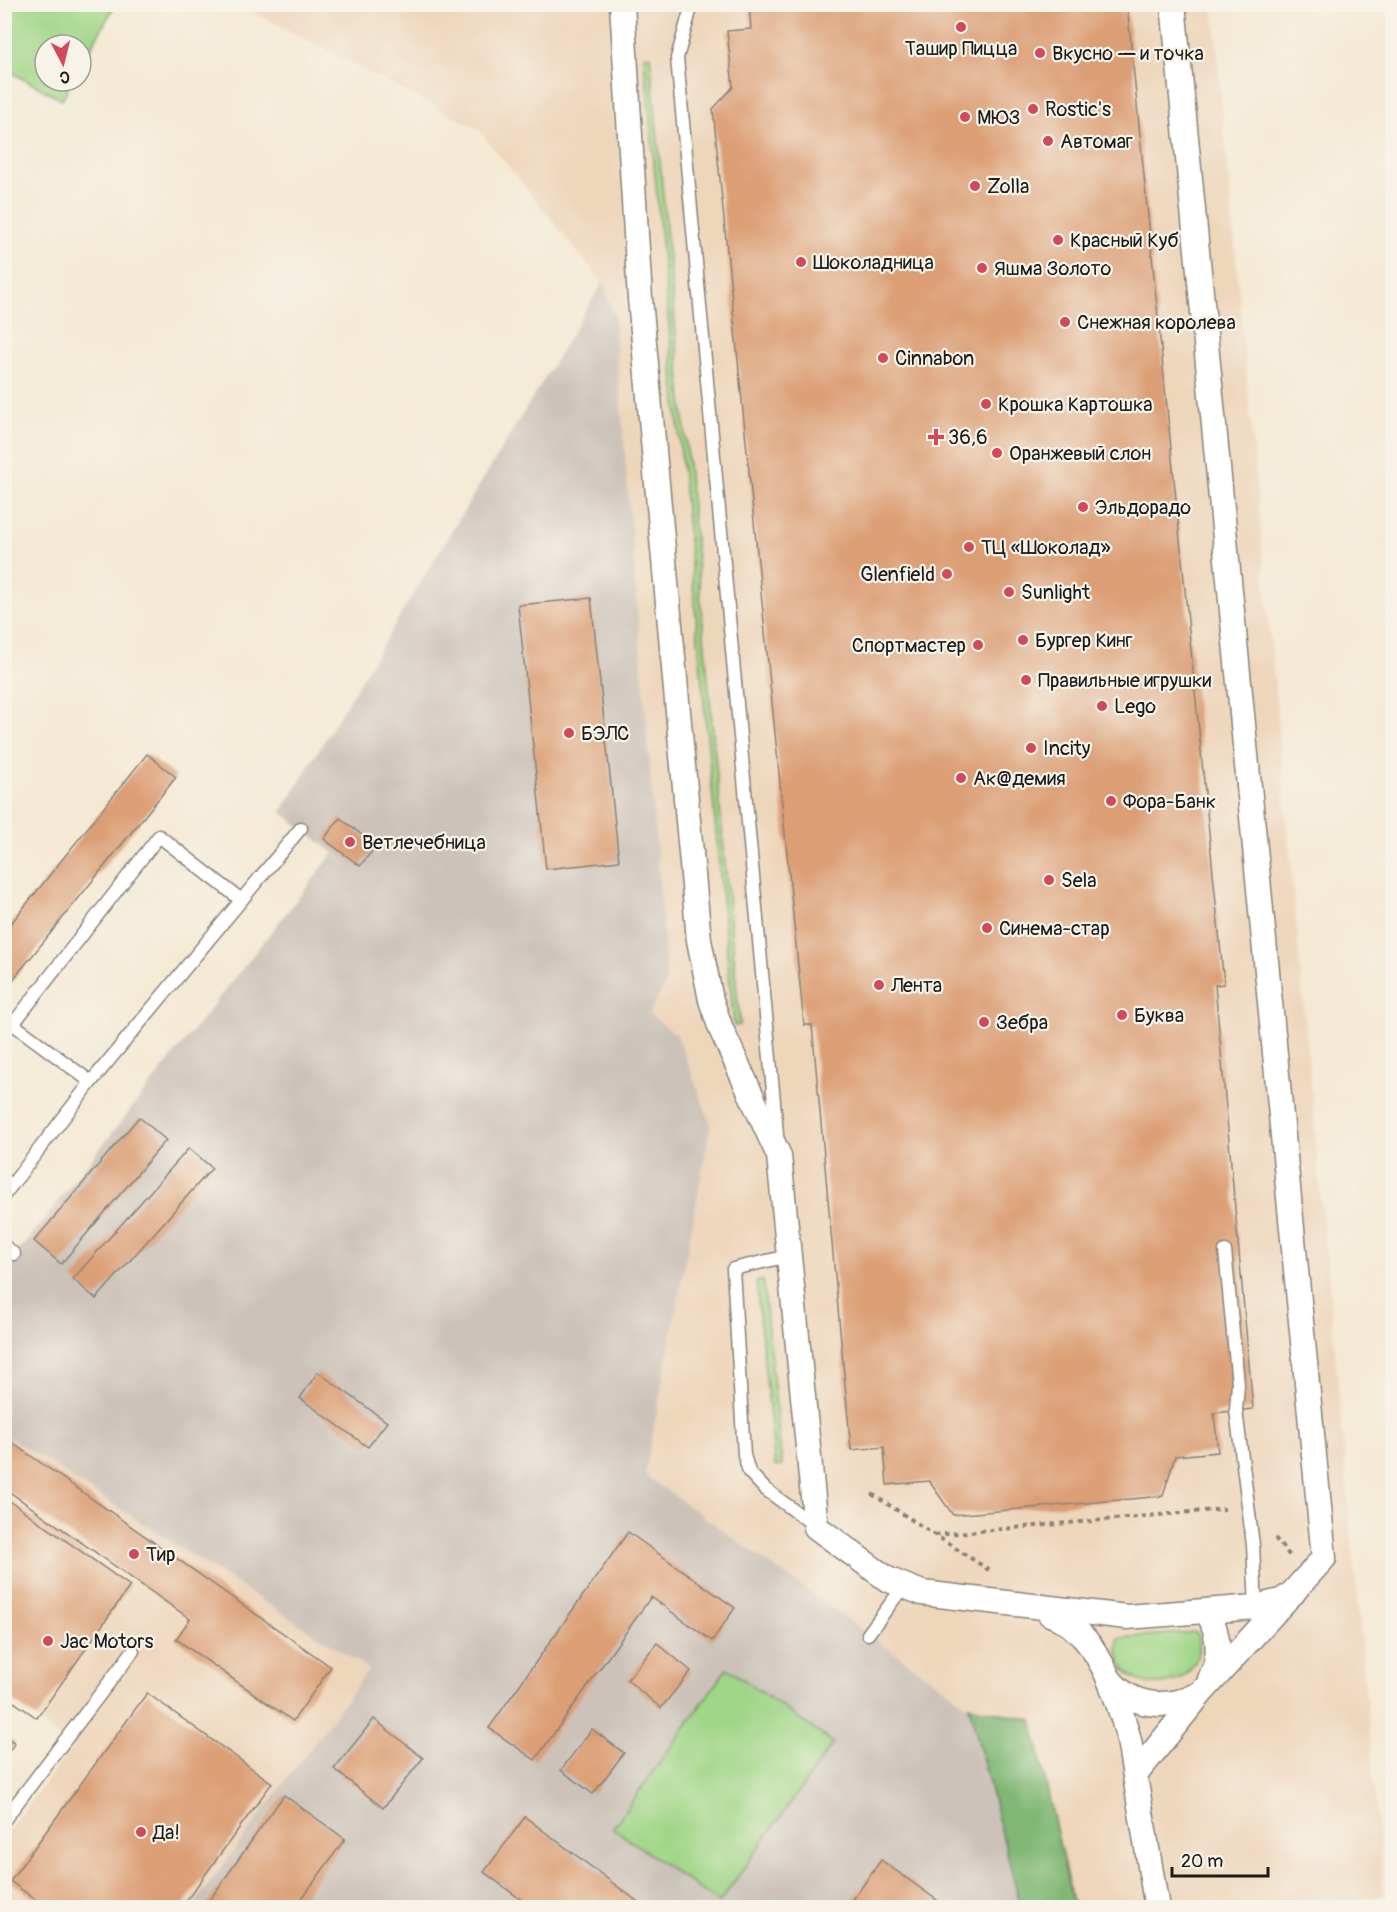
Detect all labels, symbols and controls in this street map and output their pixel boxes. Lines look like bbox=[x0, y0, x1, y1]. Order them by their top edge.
marker: Ташир Пицца bbox=[954, 20, 968, 34]
north arrow bbox=[33, 33, 93, 93]
place label: Ташир Пицца bbox=[905, 36, 1017, 61]
place label: Вкусно — и точка bbox=[1052, 41, 1204, 66]
marker: Вкусно — и точка bbox=[1033, 46, 1047, 60]
text: С bbox=[58, 66, 71, 87]
place label: Rostic's bbox=[1045, 97, 1111, 122]
marker: Rostic's bbox=[1026, 102, 1040, 116]
place label: МЮЗ bbox=[977, 105, 1021, 130]
marker: МЮЗ bbox=[958, 110, 972, 124]
place label: Автомаг bbox=[1060, 129, 1133, 154]
marker: Автомаг bbox=[1041, 134, 1055, 148]
place label: Zolla bbox=[987, 174, 1029, 199]
marker: Zolla bbox=[968, 179, 982, 193]
place label: Красный Куб bbox=[1070, 228, 1179, 253]
marker: Красный Куб bbox=[1051, 233, 1065, 247]
place label: Шоколадница bbox=[813, 250, 934, 275]
marker: Шоколадница bbox=[794, 255, 808, 269]
place label: Яшма Золото bbox=[994, 256, 1112, 281]
marker: Яшма Золото bbox=[975, 261, 989, 275]
place label: Снежная королева bbox=[1077, 310, 1236, 335]
marker: Снежная королева bbox=[1058, 315, 1072, 329]
place label: Cinnabon bbox=[895, 346, 974, 371]
marker: Cinnabon bbox=[876, 351, 890, 365]
place label: Крошка Картошка bbox=[998, 392, 1153, 417]
marker: Крошка Картошка bbox=[979, 397, 993, 411]
place label: 36,6 bbox=[948, 425, 988, 450]
marker: 36,6 bbox=[929, 430, 943, 444]
place label: Оранжевый слон bbox=[1009, 441, 1151, 466]
marker: Оранжевый слон bbox=[990, 446, 1004, 460]
place label: Эльдорадо bbox=[1095, 495, 1191, 520]
marker: Эльдорадо bbox=[1076, 500, 1090, 514]
place label: ТЦ «Шоколад» bbox=[981, 535, 1111, 560]
marker: ТЦ «Шоколад» bbox=[962, 540, 976, 554]
place label: Glenfield bbox=[860, 562, 935, 587]
marker: Glenfield bbox=[940, 567, 954, 581]
place label: Sunlight bbox=[1021, 580, 1091, 605]
marker: Sunlight bbox=[1002, 585, 1016, 599]
place label: Бургер Кинг bbox=[1035, 628, 1133, 653]
place label: Спортмастер bbox=[852, 633, 966, 658]
marker: Бургер Кинг bbox=[1016, 633, 1030, 647]
marker: Спортмастер bbox=[971, 638, 985, 652]
place label: Правильные игрушки bbox=[1038, 668, 1211, 693]
marker: Правильные игрушки bbox=[1019, 673, 1033, 687]
place label: Lego bbox=[1114, 694, 1156, 719]
marker: Lego bbox=[1095, 699, 1109, 713]
place label: БЭЛС bbox=[581, 721, 629, 746]
marker: БЭЛС bbox=[562, 726, 576, 740]
place label: Incity bbox=[1043, 736, 1091, 761]
marker: Incity bbox=[1024, 741, 1038, 755]
place label: Ак@демия bbox=[973, 766, 1066, 791]
marker: Ак@демия bbox=[954, 771, 968, 785]
place label: Фора-Банк bbox=[1123, 789, 1216, 814]
marker: Фора-Банк bbox=[1104, 794, 1118, 808]
place label: Ветлечебница bbox=[362, 830, 486, 855]
marker: Ветлечебница bbox=[343, 835, 357, 849]
place label: Sela bbox=[1061, 868, 1097, 893]
marker: Sela bbox=[1042, 873, 1056, 887]
place label: Синема-стар bbox=[999, 916, 1110, 941]
marker: Синема-стар bbox=[980, 921, 994, 935]
place label: Лента bbox=[890, 973, 942, 998]
marker: Лента bbox=[872, 978, 886, 992]
place label: Буква bbox=[1134, 1003, 1184, 1028]
marker: Буква bbox=[1115, 1008, 1129, 1022]
place label: Зебра bbox=[996, 1010, 1048, 1035]
marker: Зебра bbox=[977, 1015, 991, 1029]
place label: Тир bbox=[146, 1542, 175, 1567]
marker: Тир bbox=[127, 1547, 141, 1561]
place label: Jac Motors bbox=[60, 1629, 153, 1654]
marker: Jac Motors bbox=[41, 1634, 55, 1648]
place label: Да! bbox=[152, 1820, 180, 1845]
marker: Да! bbox=[134, 1825, 148, 1839]
scale bar bbox=[1172, 1840, 1268, 1878]
text: 20 m bbox=[1181, 1850, 1223, 1873]

